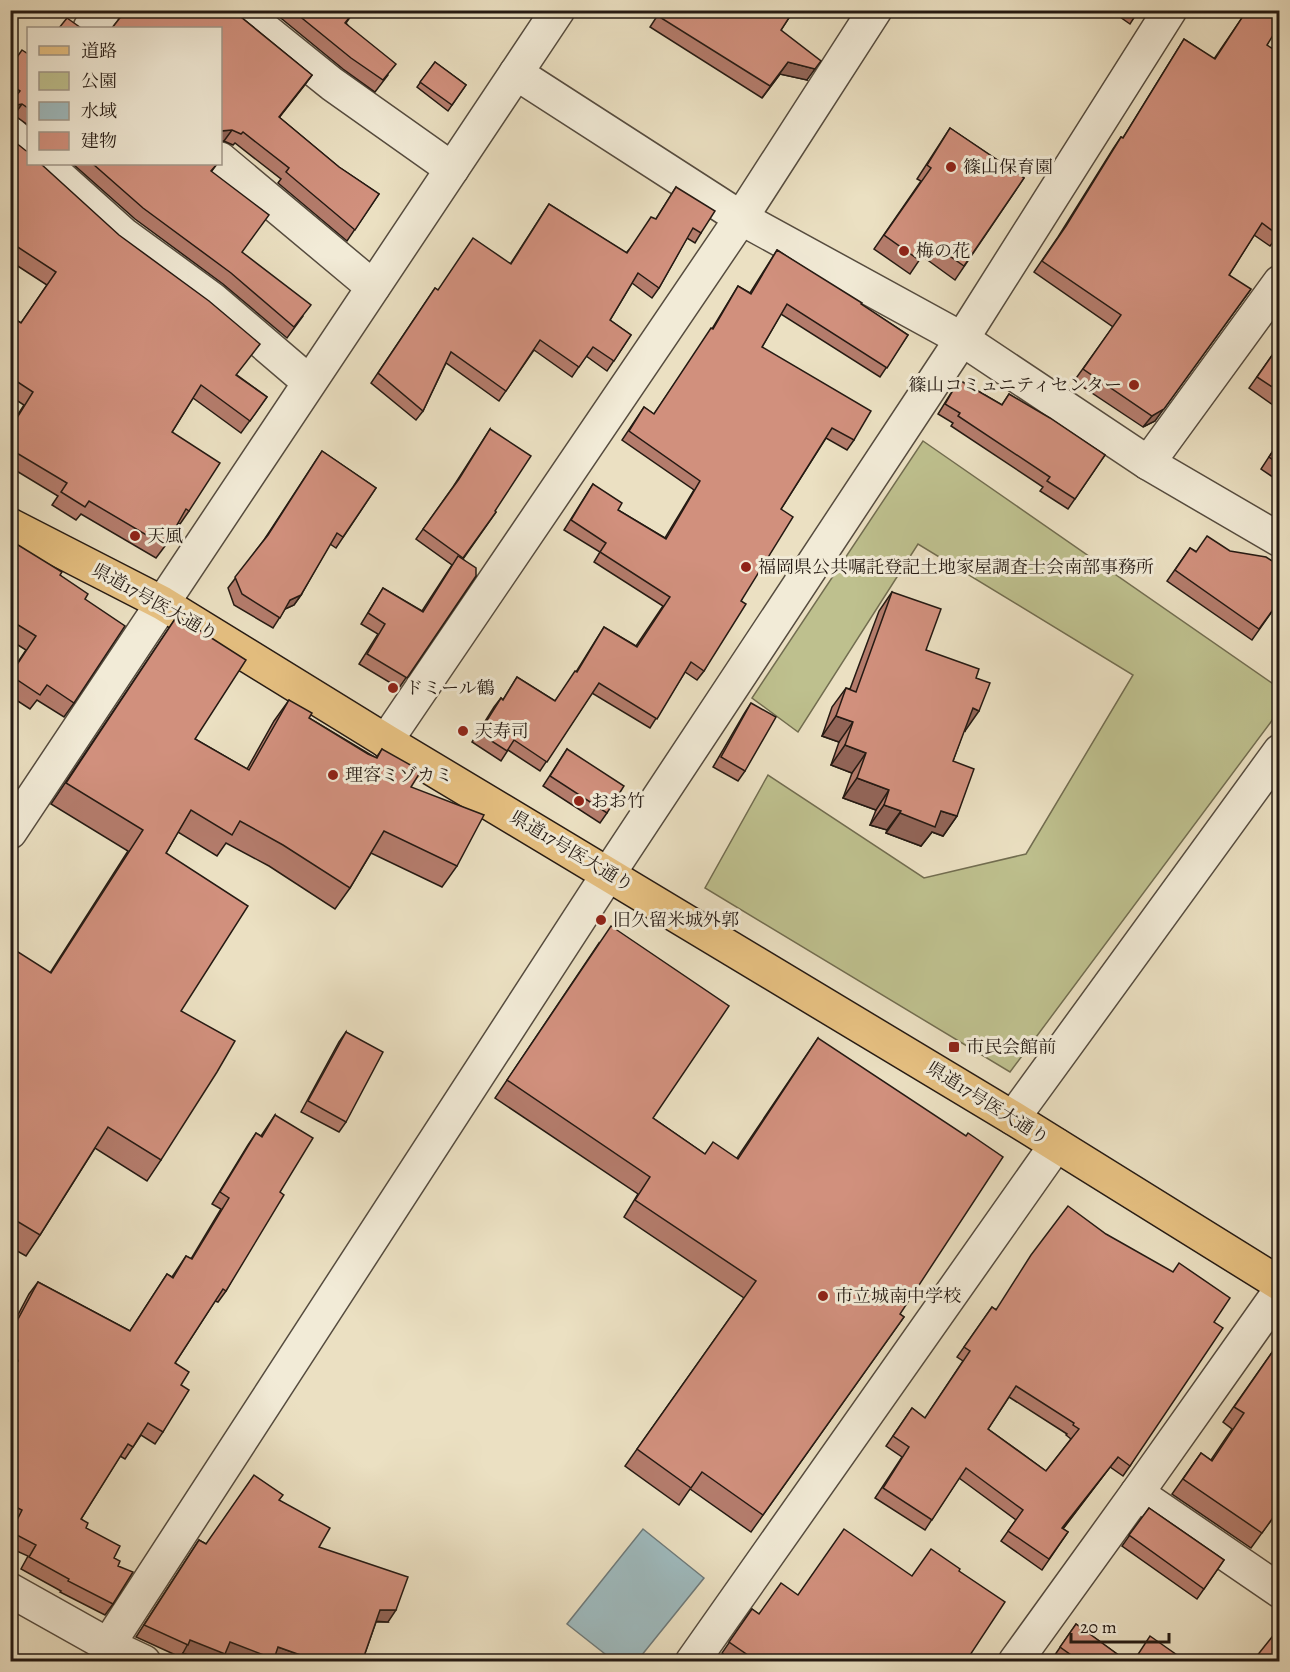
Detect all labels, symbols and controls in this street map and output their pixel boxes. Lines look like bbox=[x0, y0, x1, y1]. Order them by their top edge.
legend bbox=[27, 27, 222, 165]
text: 道路 bbox=[81, 39, 117, 63]
text: 公園 bbox=[81, 69, 117, 93]
text: 水域 bbox=[81, 99, 117, 123]
text: 建物 bbox=[81, 129, 117, 153]
place label: 篠山保育園 bbox=[963, 155, 1053, 179]
marker: 篠山保育園 bbox=[944, 160, 958, 174]
place label: 梅の花 bbox=[916, 239, 970, 263]
marker: 梅の花 bbox=[897, 244, 911, 258]
place label: 篠山コミュニティセンター bbox=[909, 373, 1122, 397]
marker: 篠山コミュニティセンター bbox=[1127, 378, 1141, 392]
place label: 天風 bbox=[147, 524, 183, 548]
marker: 天風 bbox=[128, 529, 142, 543]
place label: 福岡県公共嘱託登記土地家屋調査士会南部事務所 bbox=[758, 555, 1154, 579]
street label: 県道17号医大通り bbox=[88, 558, 222, 646]
marker: 福岡県公共嘱託登記土地家屋調査士会南部事務所 bbox=[739, 560, 753, 574]
place label: ドミール鶴 bbox=[405, 676, 495, 700]
marker: ドミール鶴 bbox=[386, 681, 400, 695]
place label: 天寿司 bbox=[475, 719, 529, 743]
marker: 天寿司 bbox=[456, 724, 470, 738]
place label: 理容ミゾカミ bbox=[345, 763, 453, 787]
marker: 理容ミゾカミ bbox=[326, 768, 340, 782]
place label: おお竹 bbox=[591, 789, 645, 813]
marker: おお竹 bbox=[572, 794, 586, 808]
street label: 県道17号医大通り bbox=[506, 805, 638, 897]
place label: 旧久留米城外郭 bbox=[613, 908, 739, 932]
marker: 旧久留米城外郭 bbox=[594, 913, 608, 927]
place label: 市民会館前 bbox=[966, 1035, 1056, 1059]
marker: 市民会館前 bbox=[947, 1040, 961, 1054]
street label: 県道17号医大通り bbox=[922, 1056, 1054, 1150]
place label: 市立城南中学校 bbox=[835, 1284, 961, 1308]
marker: 市立城南中学校 bbox=[816, 1289, 830, 1303]
scale bar bbox=[1071, 1606, 1168, 1644]
text: 20 m bbox=[1080, 1615, 1117, 1639]

